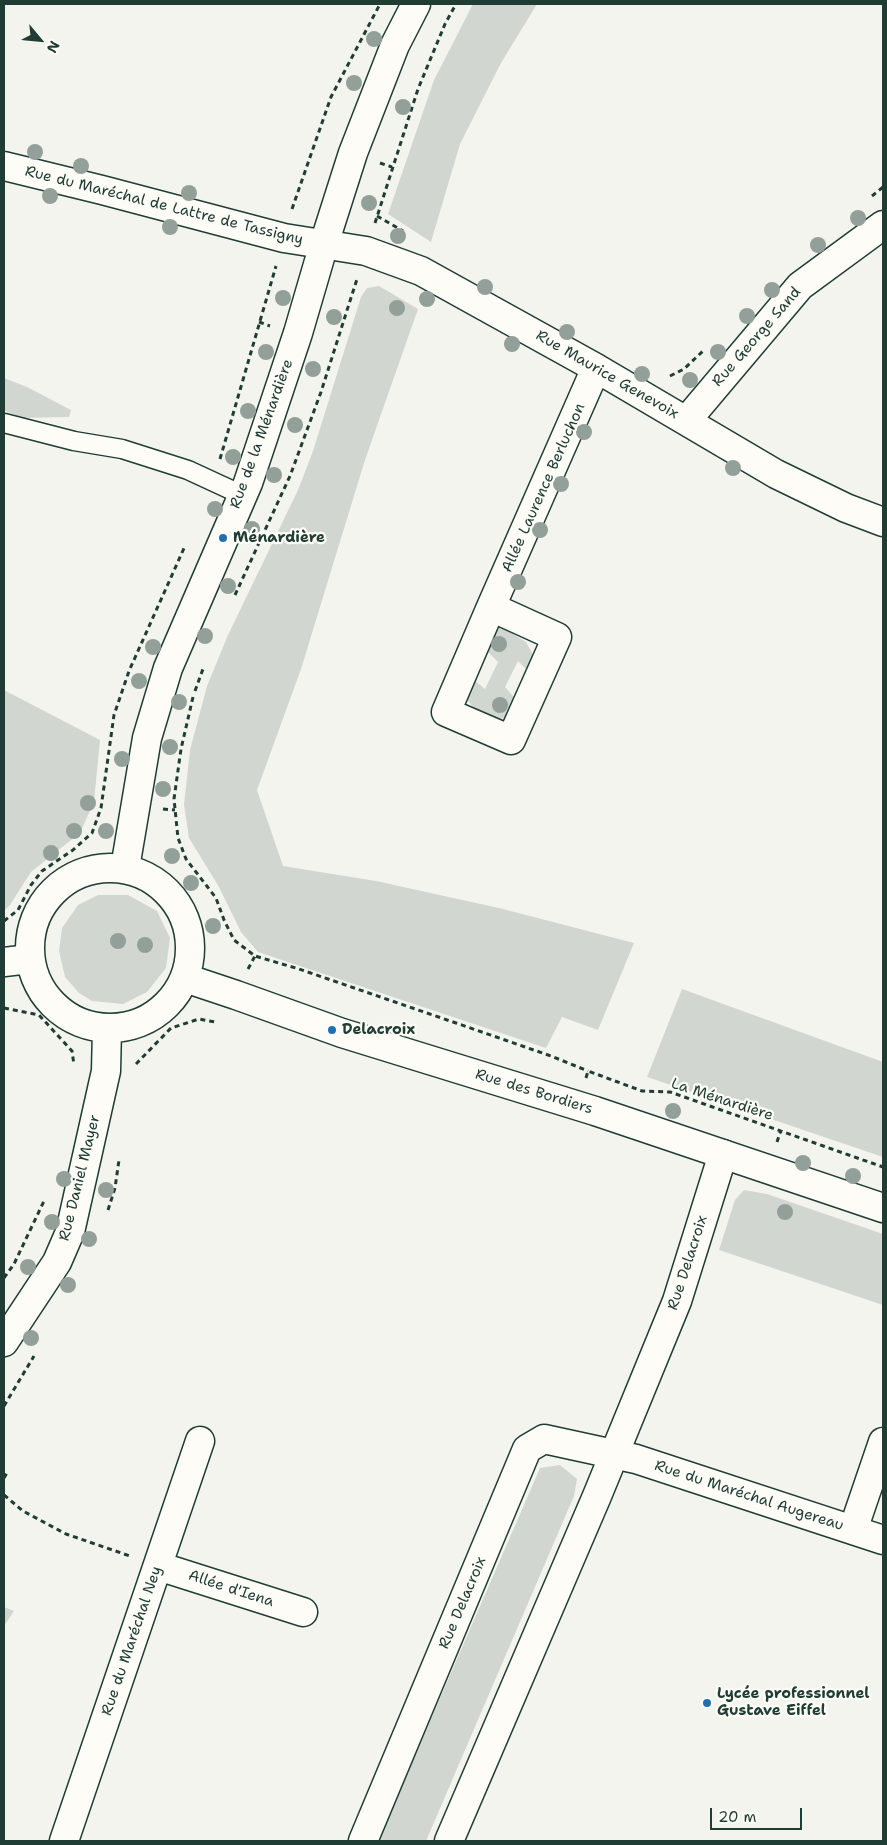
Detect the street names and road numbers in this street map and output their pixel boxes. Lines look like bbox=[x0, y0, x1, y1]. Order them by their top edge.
street label: Rue du Maréchal de Lattre de Tassigny bbox=[23, 163, 305, 249]
street label: Rue George Sand bbox=[709, 284, 805, 390]
street label: Rue Maurice Genevoix bbox=[533, 327, 681, 423]
street label: Rue de la Ménardière bbox=[227, 357, 297, 511]
street label: Allée Laurence Berluchon bbox=[499, 401, 589, 575]
street label: Rue des Bordiers bbox=[473, 1066, 595, 1118]
street label: La Ménardière bbox=[669, 1075, 775, 1125]
street label: Rue Daniel Mayer bbox=[56, 1113, 104, 1243]
street label: Rue Delacroix bbox=[664, 1213, 712, 1313]
street label: Rue du Maréchal Augereau bbox=[652, 1457, 846, 1535]
street label: Rue Delacroix bbox=[435, 1554, 491, 1652]
street label: Rue du Maréchal Ney bbox=[98, 1564, 166, 1718]
street label: Allée d'Iena bbox=[186, 1567, 276, 1611]

